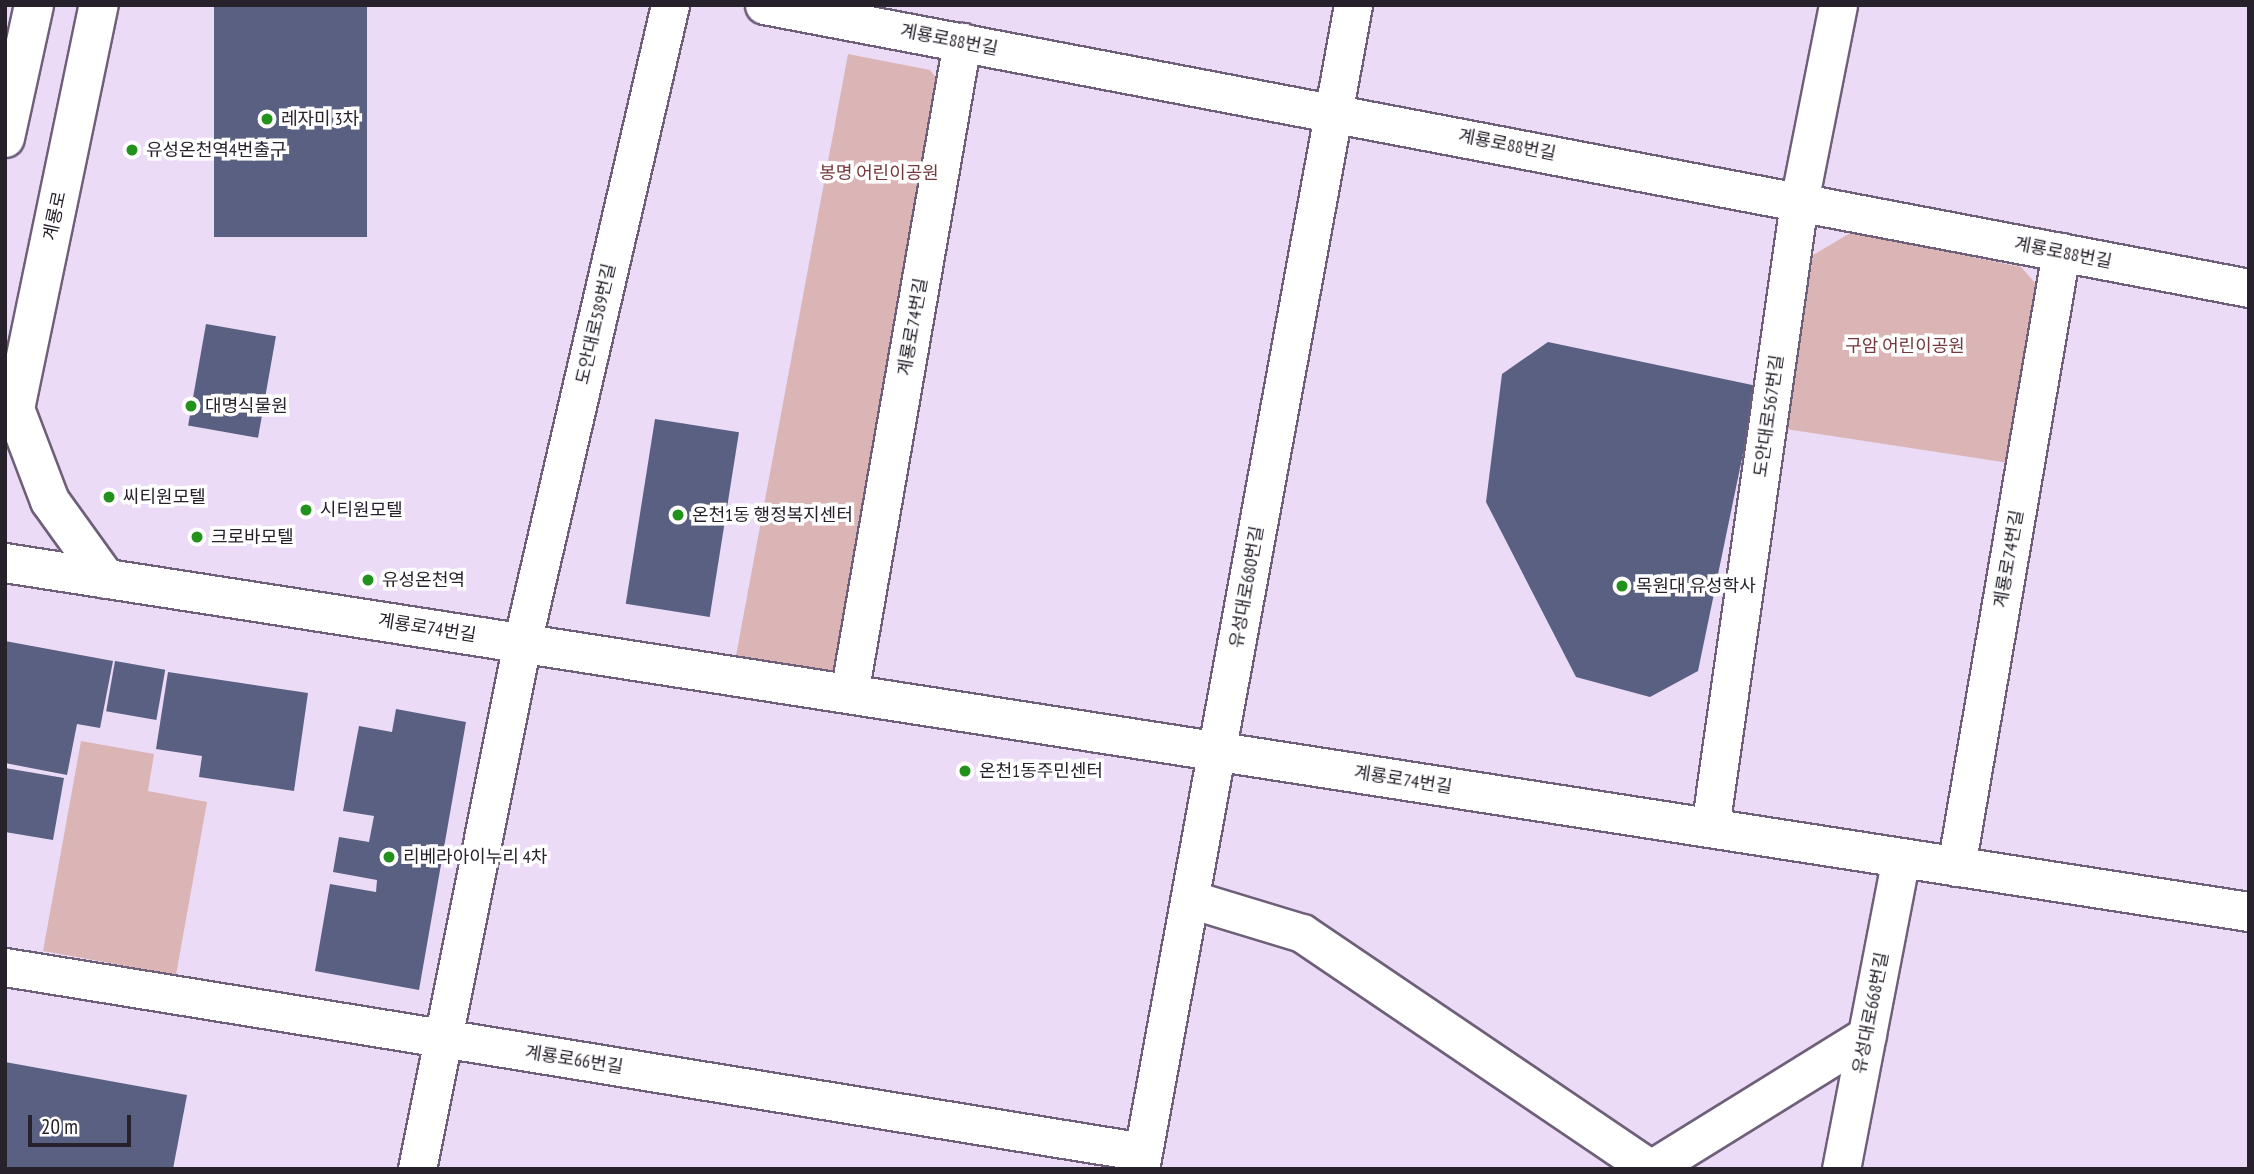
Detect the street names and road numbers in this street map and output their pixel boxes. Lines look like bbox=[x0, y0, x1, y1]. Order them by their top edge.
street label: 계룡로88번길 bbox=[898, 20, 1000, 60]
street label: 계룡로88번길 bbox=[1456, 125, 1558, 165]
street label: 계룡로 bbox=[39, 189, 71, 243]
street label: 계룡로88번길 bbox=[2012, 233, 2114, 273]
street label: 도안대로589번길 bbox=[572, 261, 620, 387]
street label: 계룡로74번길 bbox=[894, 276, 932, 378]
street label: 도안대로567번길 bbox=[1750, 353, 1788, 479]
street label: 계룡로74번길 bbox=[1990, 508, 2028, 610]
street label: 유성대로680번길 bbox=[1226, 524, 1268, 650]
street label: 계룡로74번길 bbox=[376, 610, 478, 646]
street label: 계룡로74번길 bbox=[1352, 762, 1454, 798]
street label: 유성대로668번길 bbox=[1849, 950, 1893, 1076]
street label: 계룡로66번길 bbox=[523, 1042, 625, 1078]

